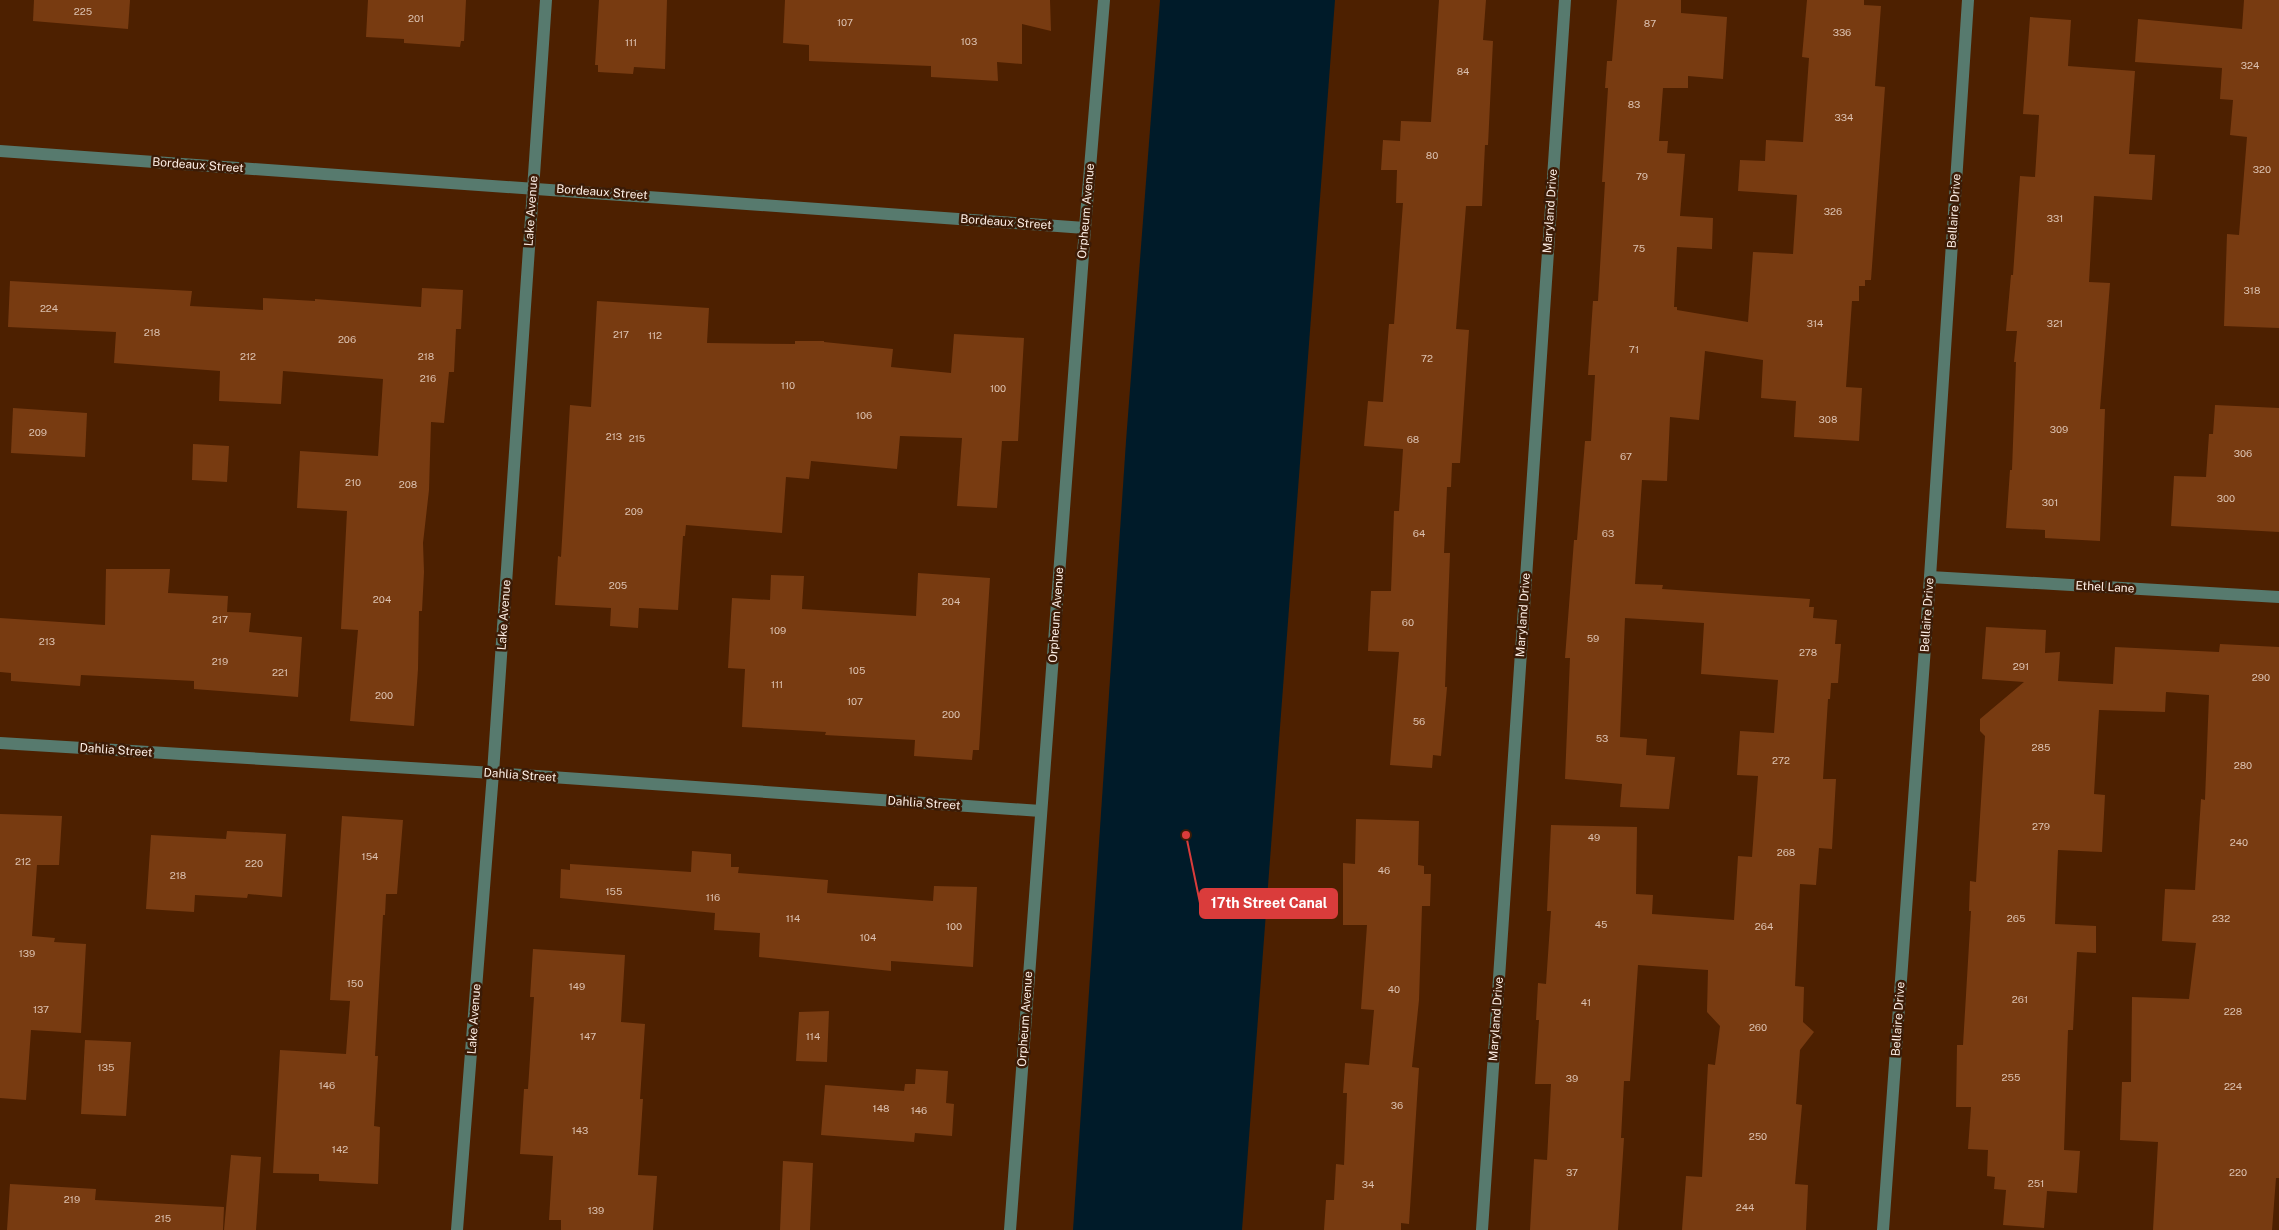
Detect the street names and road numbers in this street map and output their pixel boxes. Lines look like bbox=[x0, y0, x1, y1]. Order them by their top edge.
street label: Bordeaux Street bbox=[152, 155, 245, 175]
street label: Orpheum Avenue bbox=[1075, 162, 1097, 259]
street label: Maryland Drive bbox=[1540, 168, 1560, 254]
street label: Bellaire Drive bbox=[1944, 173, 1964, 249]
street label: Lake Avenue bbox=[522, 175, 540, 247]
street label: Bordeaux Street bbox=[556, 182, 649, 202]
street label: Bordeaux Street bbox=[960, 212, 1053, 232]
street label: Orpheum Avenue bbox=[1046, 567, 1066, 663]
street label: Maryland Drive bbox=[1513, 572, 1533, 658]
street label: Bellaire Drive bbox=[1917, 577, 1937, 653]
street label: Ethel Lane bbox=[2075, 578, 2135, 596]
street label: Lake Avenue bbox=[495, 579, 513, 651]
street label: Dahlia Street bbox=[79, 740, 153, 760]
street label: Dahlia Street bbox=[483, 765, 557, 785]
street label: Dahlia Street bbox=[887, 793, 961, 813]
street label: Orpheum Avenue bbox=[1015, 971, 1035, 1067]
street label: Maryland Drive bbox=[1486, 976, 1506, 1062]
street label: Bellaire Drive bbox=[1888, 981, 1908, 1057]
street label: Lake Avenue bbox=[465, 983, 483, 1055]

